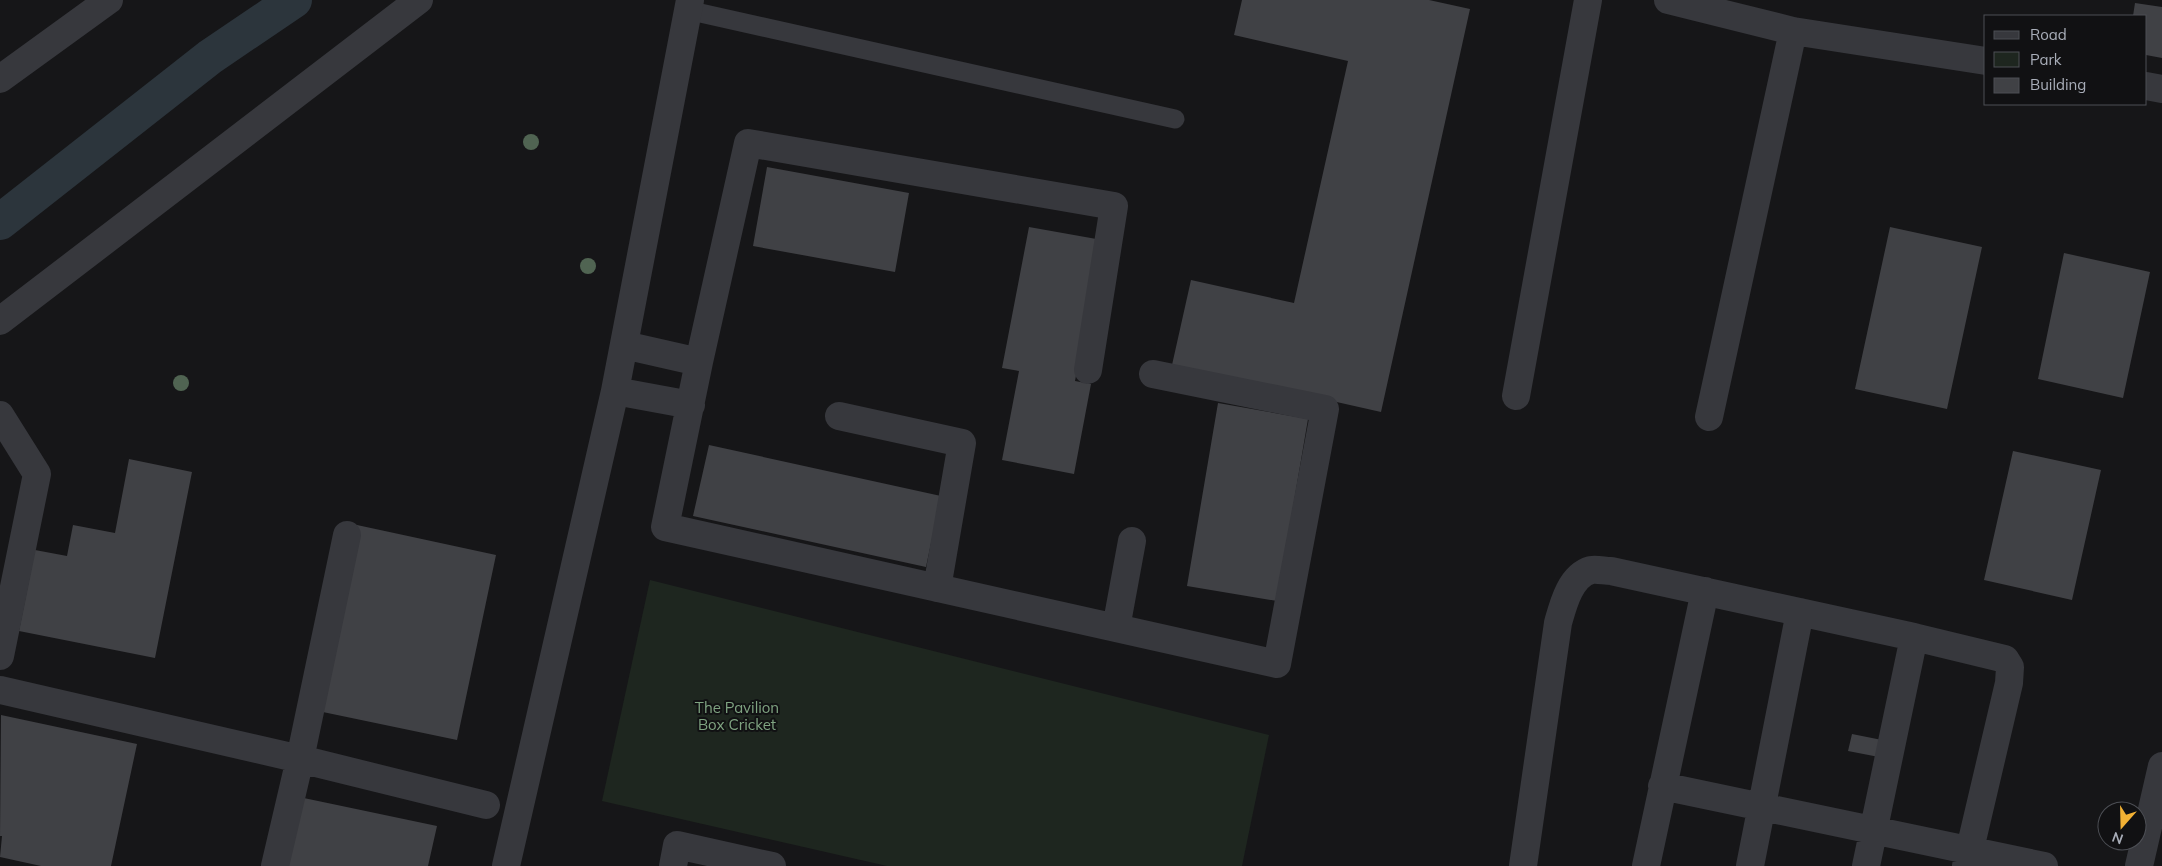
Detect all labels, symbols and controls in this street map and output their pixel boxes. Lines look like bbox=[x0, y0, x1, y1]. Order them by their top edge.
legend bbox=[1984, 15, 2147, 105]
text: Road bbox=[2030, 25, 2067, 44]
text: Park bbox=[2030, 50, 2062, 69]
text: Building bbox=[2030, 75, 2086, 94]
park label: The Pavilion Box Cricket bbox=[695, 698, 779, 734]
north arrow bbox=[2097, 801, 2147, 851]
text: N bbox=[2110, 828, 2126, 848]

